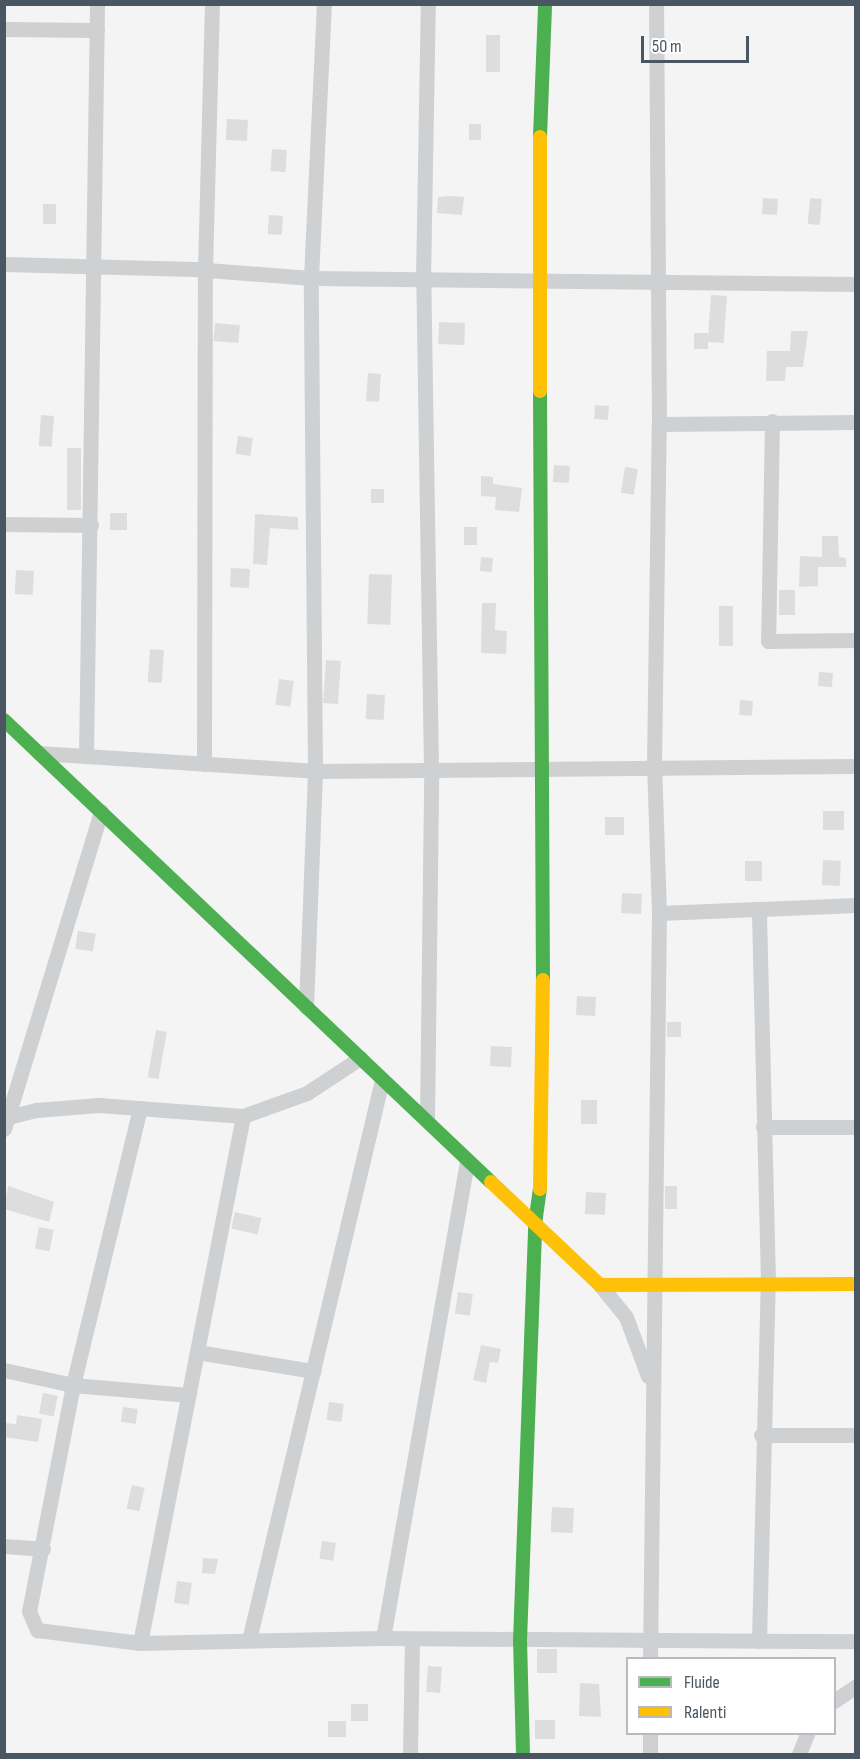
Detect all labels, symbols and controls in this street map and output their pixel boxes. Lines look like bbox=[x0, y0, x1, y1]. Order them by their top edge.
scale bar bbox=[644, 24, 752, 62]
text: 50 m bbox=[652, 36, 682, 57]
legend bbox=[626, 1657, 836, 1735]
text: Fluide bbox=[684, 1672, 720, 1693]
text: Ralenti bbox=[684, 1702, 726, 1723]

